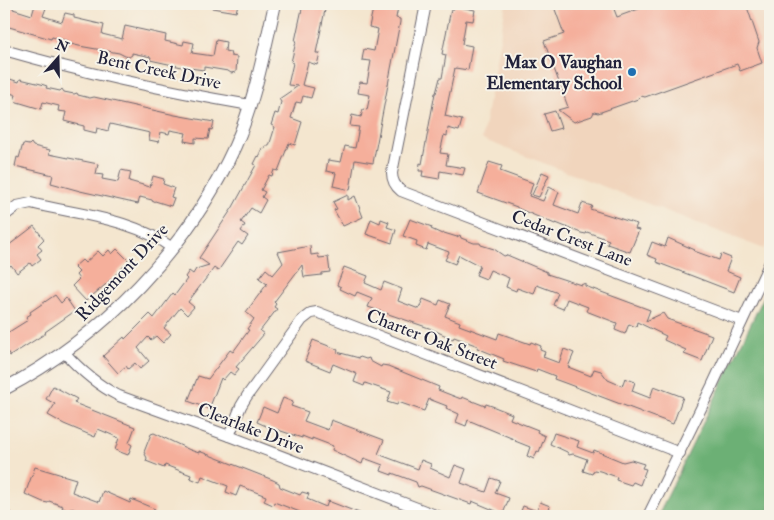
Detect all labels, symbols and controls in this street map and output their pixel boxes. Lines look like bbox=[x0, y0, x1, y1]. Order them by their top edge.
north arrow bbox=[32, 32, 82, 82]
text: N bbox=[53, 36, 72, 57]
street label: Bent Creek Drive bbox=[95, 46, 224, 95]
place label: Max O Vaughan Elementary School bbox=[486, 51, 623, 95]
marker: Max O Vaughan Elementary School bbox=[626, 66, 638, 78]
street label: Cedar Crest Lane bbox=[508, 205, 636, 272]
street label: Ridgemont Drive bbox=[71, 218, 174, 326]
street label: Charter Oak Street bbox=[363, 304, 501, 375]
street label: Clearlake Drive bbox=[194, 398, 308, 459]

